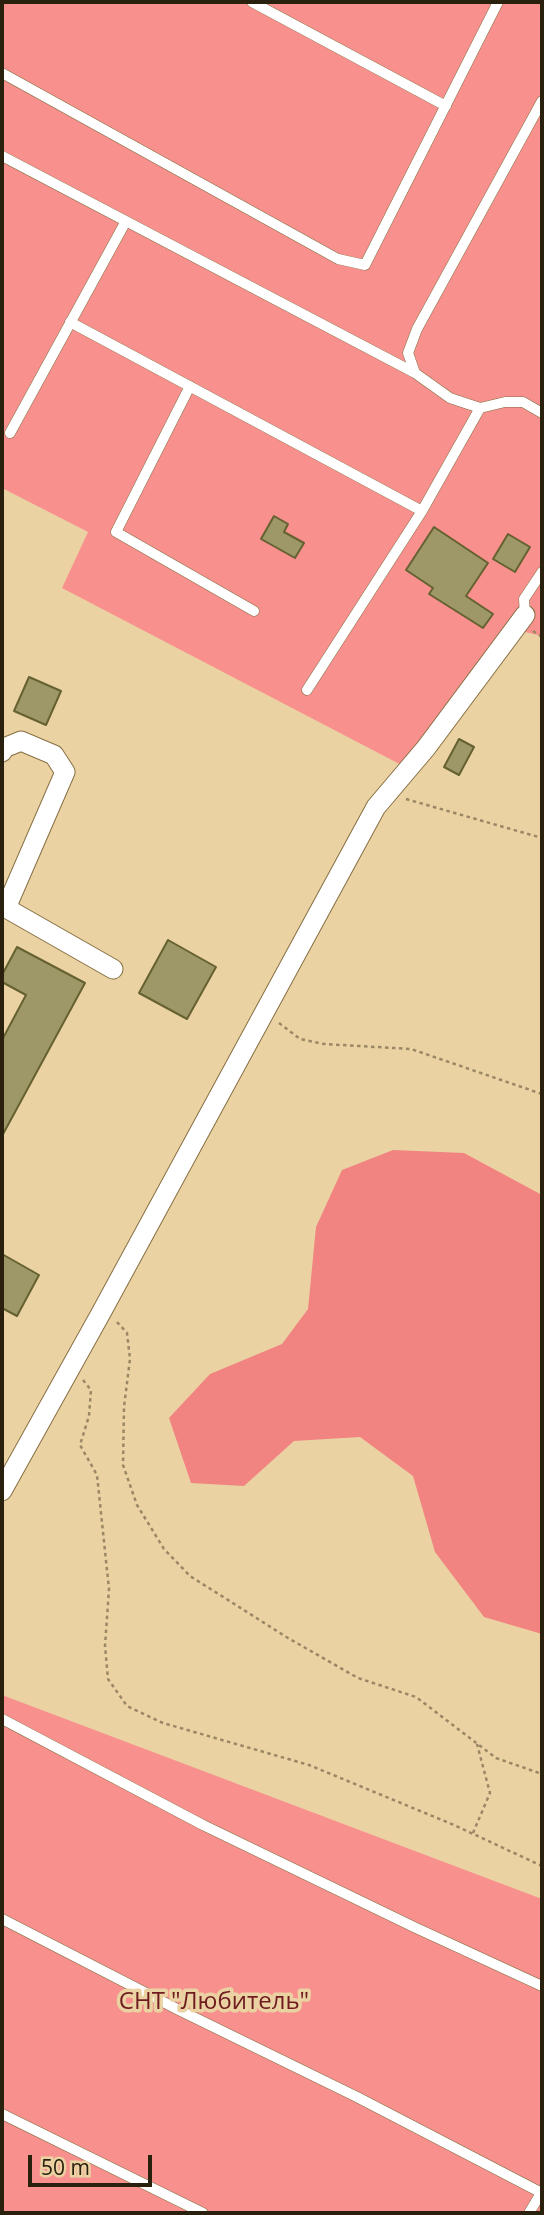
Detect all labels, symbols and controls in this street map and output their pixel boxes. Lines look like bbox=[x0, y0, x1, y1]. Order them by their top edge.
park label: СНТ "Любитель" bbox=[119, 1988, 309, 2016]
scale bar bbox=[32, 2142, 156, 2186]
text: 50 m bbox=[41, 2153, 90, 2181]

